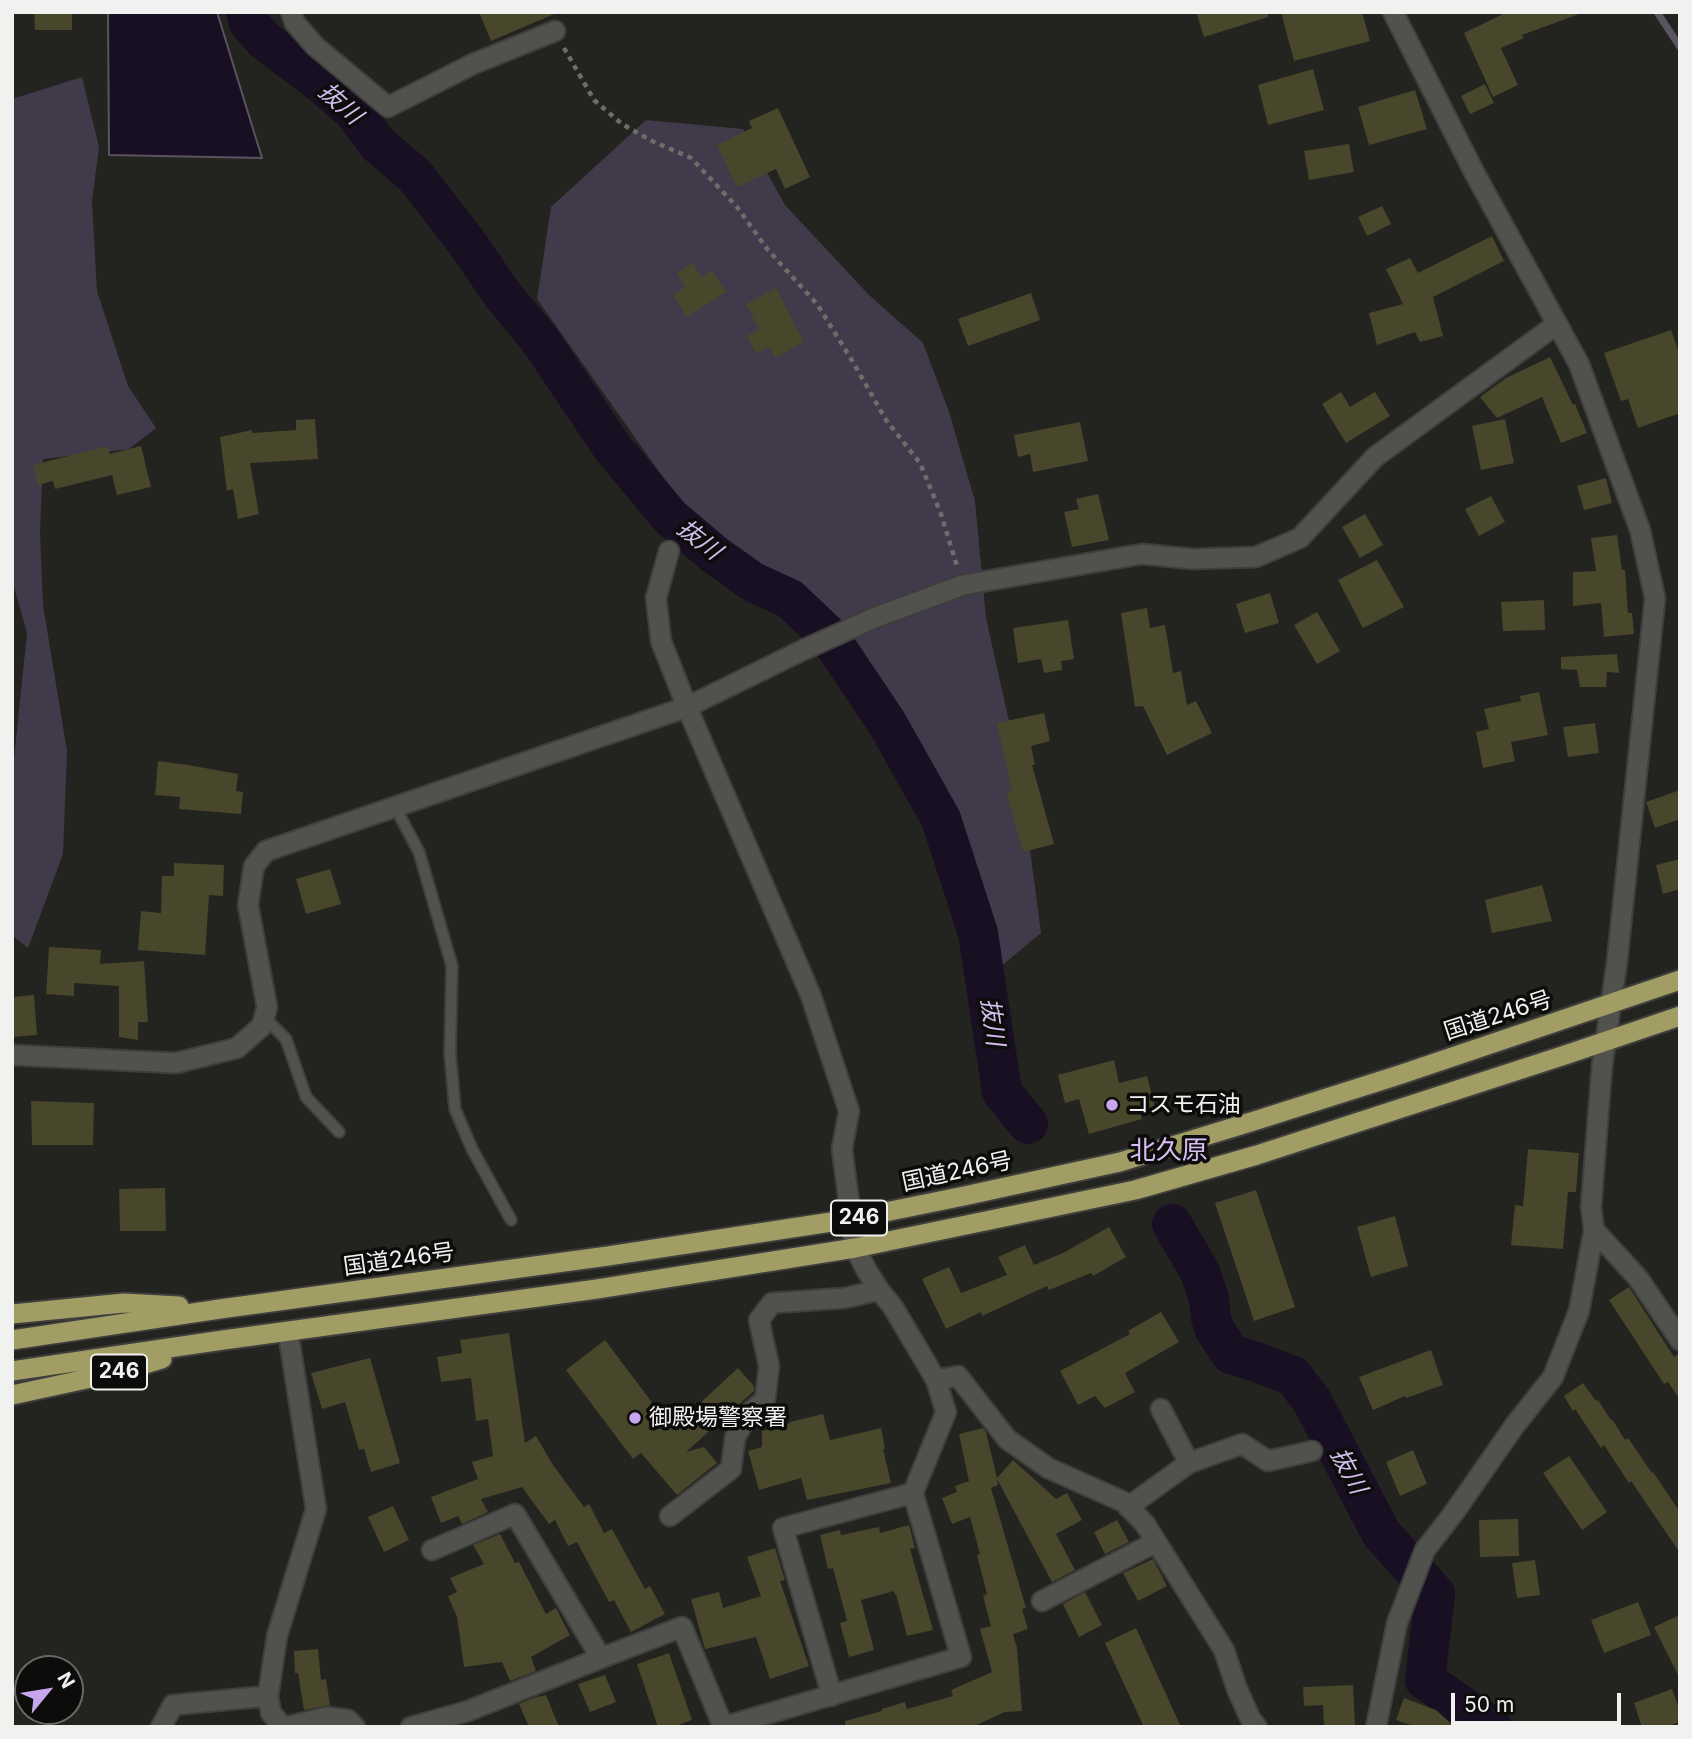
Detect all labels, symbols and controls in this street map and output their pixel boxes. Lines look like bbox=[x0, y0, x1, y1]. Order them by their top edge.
water label: 抜川 bbox=[313, 77, 367, 131]
water label: 抜川 bbox=[671, 514, 727, 566]
street label: 国道246号 bbox=[1441, 986, 1555, 1046]
water label: 抜川 bbox=[974, 996, 1010, 1048]
place label: コスモ石油 bbox=[1126, 1091, 1241, 1119]
marker: コスモ石油 bbox=[1104, 1097, 1120, 1113]
district label: 北久原 bbox=[1130, 1135, 1208, 1167]
street label: 国道246号 bbox=[899, 1147, 1015, 1197]
road number: 246 bbox=[831, 1200, 887, 1236]
street label: 国道246号 bbox=[342, 1239, 456, 1281]
road number: 246 bbox=[91, 1354, 147, 1390]
place label: 御殿場警察署 bbox=[649, 1404, 787, 1432]
marker: 御殿場警察署 bbox=[627, 1410, 643, 1426]
water label: 抜川 bbox=[1324, 1443, 1372, 1499]
north arrow bbox=[14, 1655, 84, 1725]
text: N bbox=[52, 1668, 79, 1692]
scale bar bbox=[1454, 1680, 1624, 1724]
text: 50 m bbox=[1464, 1692, 1514, 1717]

